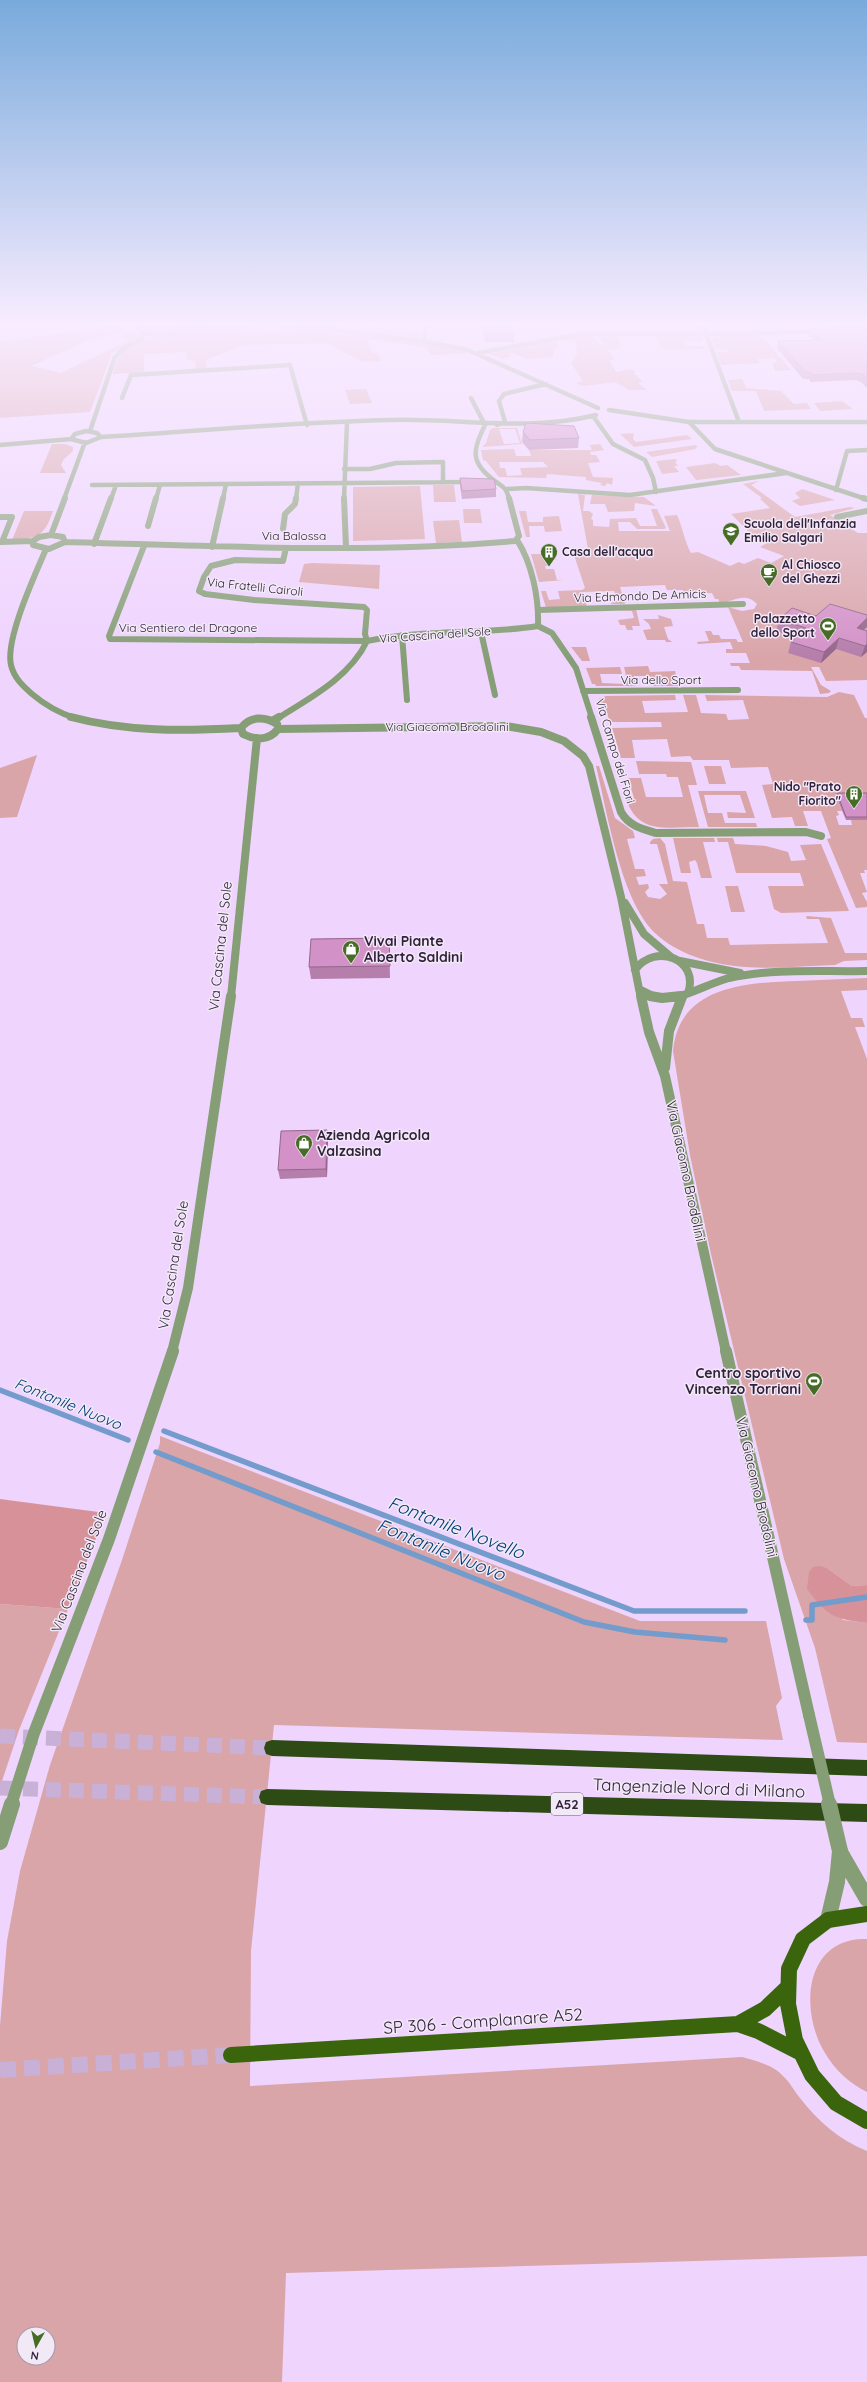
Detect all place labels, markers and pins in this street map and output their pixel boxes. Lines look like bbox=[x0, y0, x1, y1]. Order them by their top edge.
place label: Scuola dell'Infanzia Emilio Salgari bbox=[744, 516, 856, 545]
school or university icon: Scuola dell'Infanzia Emilio Salgari bbox=[721, 521, 741, 546]
building icon: Casa dell'acqua bbox=[539, 542, 559, 567]
place label: Casa dell'acqua bbox=[562, 544, 653, 559]
place label: Al Chiosco del Ghezzi bbox=[782, 557, 841, 586]
cafe icon: Al Chiosco del Ghezzi bbox=[759, 562, 779, 587]
place label: Palazzetto dello Sport bbox=[751, 611, 816, 640]
sports icon: Palazzetto dello Sport bbox=[818, 616, 838, 641]
place label: Nido "Prato Fiorito" bbox=[774, 779, 842, 808]
building icon: Nido "Prato Fiorito" bbox=[844, 784, 864, 809]
place label: Vivai Piante Alberto Saldini bbox=[364, 932, 463, 966]
shop icon: Vivai Piante Alberto Saldini bbox=[341, 939, 361, 964]
place label: Azienda Agricola Valzasina bbox=[317, 1126, 430, 1160]
shop icon: Azienda Agricola Valzasina bbox=[294, 1133, 314, 1158]
place label: Centro sportivo Vincenzo Torriani bbox=[685, 1364, 801, 1398]
sports icon: Centro sportivo Vincenzo Torriani bbox=[804, 1371, 824, 1396]

